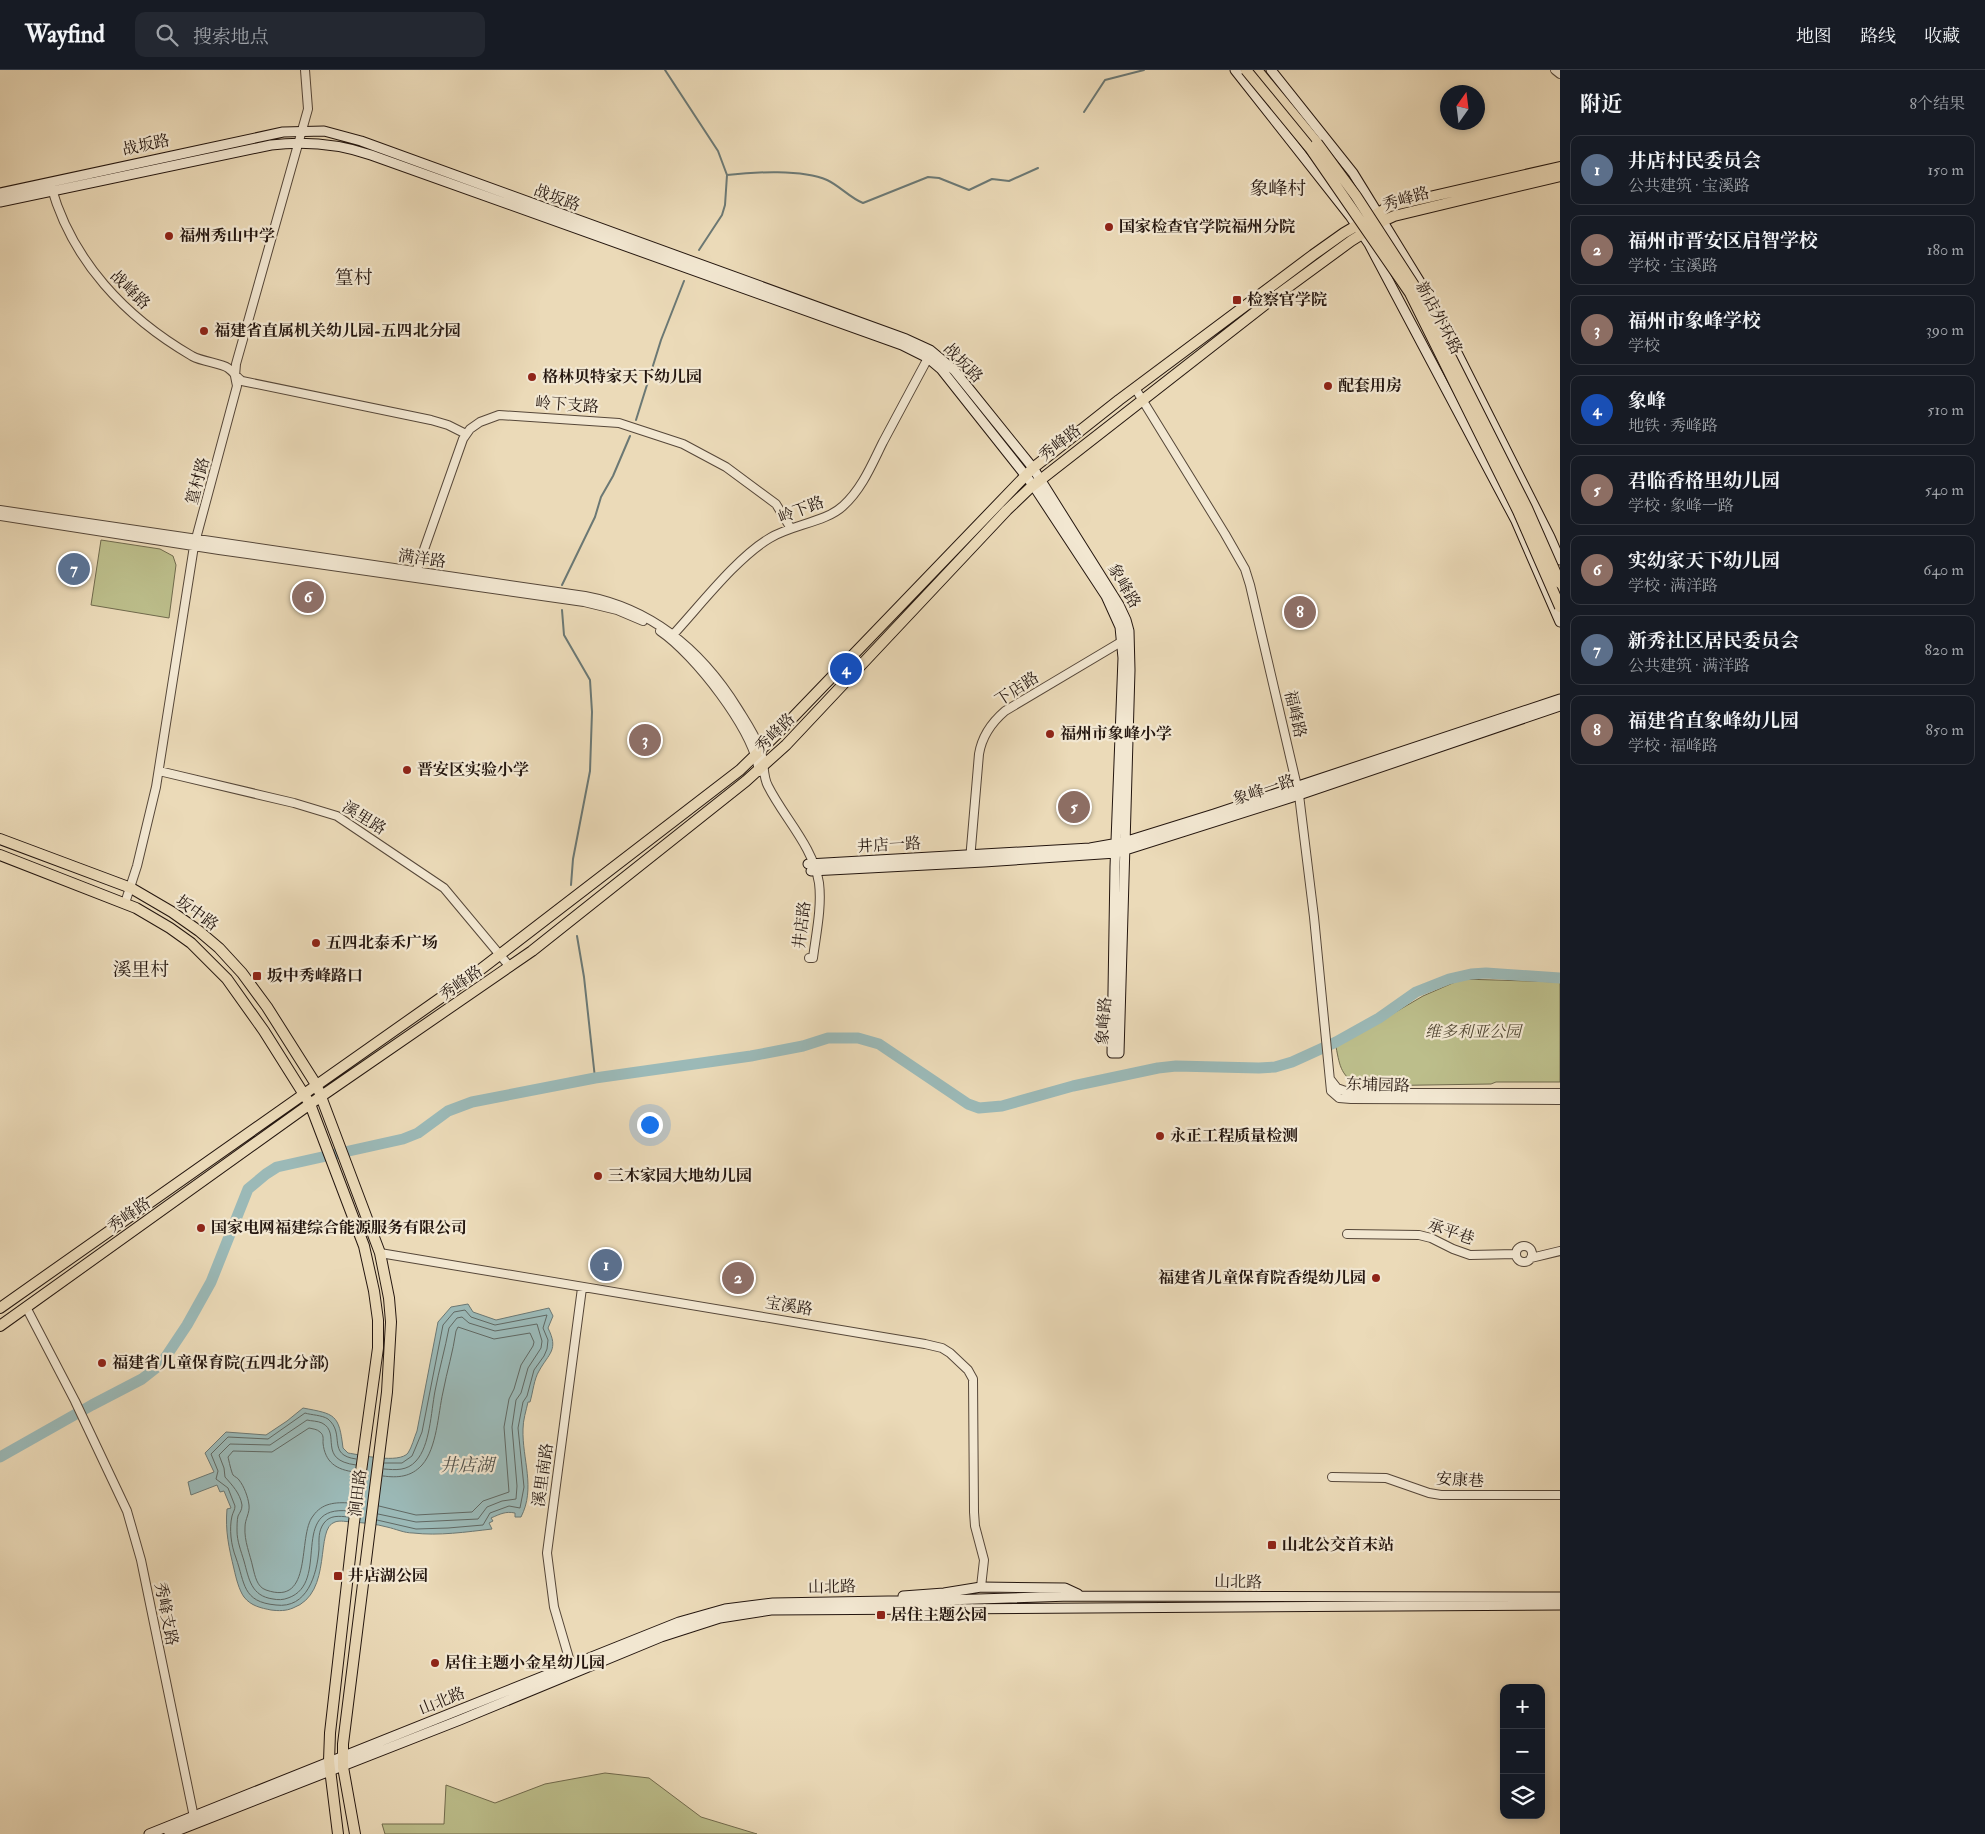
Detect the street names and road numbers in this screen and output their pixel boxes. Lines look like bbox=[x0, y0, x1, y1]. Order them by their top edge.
street label: 战坂路 bbox=[120, 130, 172, 160]
street label: 战坂路 bbox=[531, 180, 583, 216]
street label: 秀峰路 bbox=[1380, 183, 1432, 215]
street label: 战峰路 bbox=[106, 266, 154, 314]
street label: 新店外环路 bbox=[1411, 278, 1467, 358]
street label: 战坂路 bbox=[939, 339, 987, 387]
street label: 岭下支路 bbox=[534, 393, 600, 417]
street label: 秀峰路 bbox=[1035, 420, 1085, 466]
street label: 篁村路 bbox=[182, 455, 214, 507]
street label: 岭下路 bbox=[775, 492, 827, 528]
street label: 满洋路 bbox=[397, 546, 447, 572]
street label: 象峰路 bbox=[1103, 560, 1145, 612]
street label: 下店路 bbox=[991, 668, 1043, 710]
street label: 福峰路 bbox=[1280, 688, 1310, 740]
street label: 秀峰路 bbox=[751, 709, 799, 757]
street label: 象峰一路 bbox=[1230, 771, 1298, 809]
street label: 溪里路 bbox=[338, 797, 390, 839]
street label: 井店一路 bbox=[857, 833, 921, 857]
street label: 坂中路 bbox=[172, 891, 222, 935]
street label: 井店路 bbox=[789, 900, 815, 950]
street label: 秀峰路 bbox=[436, 961, 486, 1005]
street label: 象峰路 bbox=[1092, 996, 1116, 1046]
street label: 东埔园路 bbox=[1346, 1074, 1410, 1096]
street label: 秀峰路 bbox=[104, 1193, 154, 1237]
street label: 承平巷 bbox=[1425, 1215, 1477, 1249]
street label: 宝溪路 bbox=[764, 1292, 814, 1320]
street label: 溪里南路 bbox=[529, 1442, 557, 1508]
street label: 涧田路 bbox=[345, 1468, 371, 1518]
street label: 安康巷 bbox=[1436, 1469, 1484, 1491]
street label: 山北路 bbox=[1214, 1572, 1262, 1592]
street label: 山北路 bbox=[808, 1577, 856, 1597]
street label: 秀峰支路 bbox=[150, 1581, 182, 1647]
street label: 山北路 bbox=[416, 1683, 468, 1719]

